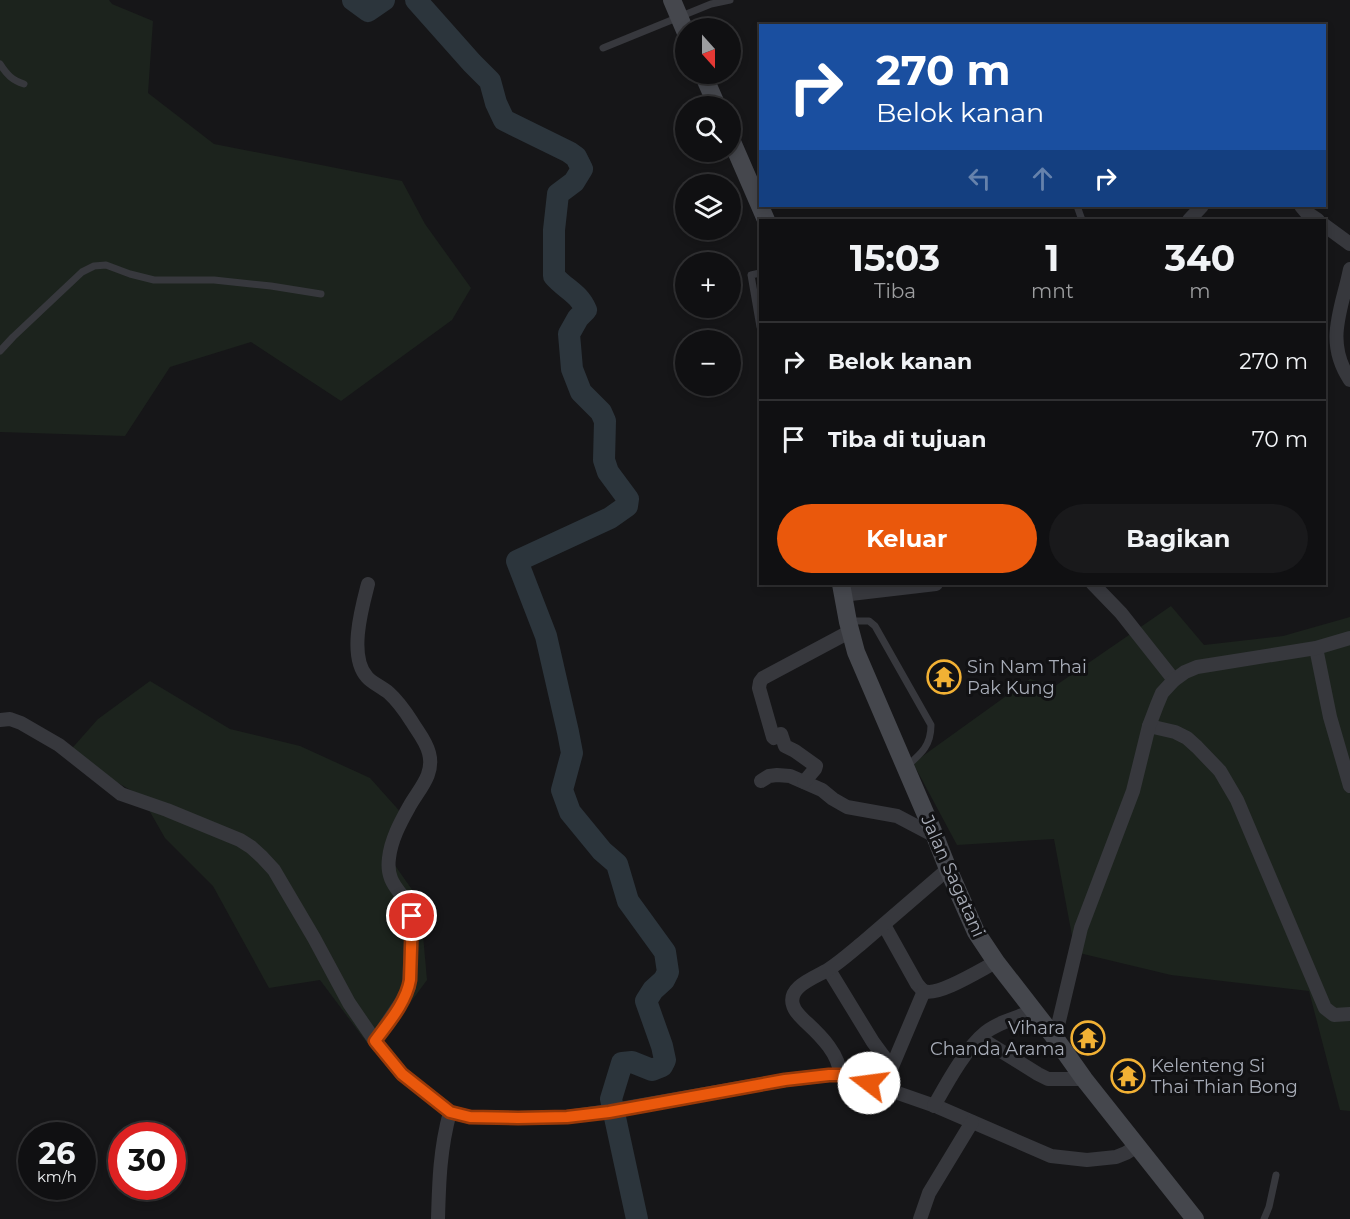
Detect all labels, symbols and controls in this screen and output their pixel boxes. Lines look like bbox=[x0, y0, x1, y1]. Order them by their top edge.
north arrow bbox=[675, 18, 741, 84]
map controls bbox=[675, 18, 741, 396]
text: 270 m bbox=[876, 44, 1010, 96]
icon: right bbox=[777, 48, 855, 126]
button: search bbox=[675, 96, 741, 162]
text: Belok kanan bbox=[876, 96, 1044, 129]
icon: left bbox=[963, 162, 996, 195]
icon: ahead bbox=[1026, 162, 1059, 195]
icon: right bbox=[1089, 162, 1122, 195]
button: layers bbox=[675, 174, 741, 240]
text: 15:03 bbox=[850, 236, 940, 280]
text: 1 bbox=[1045, 236, 1059, 280]
text: 340 bbox=[1165, 236, 1235, 280]
button: + bbox=[675, 252, 741, 318]
text: Tiba bbox=[874, 279, 916, 303]
text: mnt bbox=[1031, 279, 1074, 303]
text: m bbox=[1189, 279, 1211, 303]
button: − bbox=[675, 330, 741, 396]
icon: right bbox=[777, 345, 810, 378]
text: Belok kanan bbox=[828, 348, 972, 375]
text: 270 m bbox=[1239, 348, 1308, 375]
icon: arrive bbox=[777, 423, 810, 456]
text: Tiba di tujuan bbox=[828, 426, 986, 453]
text: 70 m bbox=[1252, 426, 1308, 453]
button: Keluar bbox=[777, 504, 1037, 573]
button: Bagikan bbox=[1049, 504, 1308, 573]
place label: Sin Nam Thai Pak Kung bbox=[967, 656, 1087, 699]
temple icon: Sin Nam Thai Pak Kung bbox=[926, 659, 962, 695]
street label: Jalan Sagatani bbox=[916, 811, 990, 940]
pin bbox=[386, 890, 437, 941]
icon: arrive bbox=[395, 899, 428, 932]
place label: Vihara Chanda Arama bbox=[930, 1017, 1065, 1060]
temple icon: Vihara Chanda Arama bbox=[1070, 1020, 1106, 1056]
position arrow bbox=[837, 1051, 901, 1115]
place label: Kelenteng Si Thai Thian Bong bbox=[1151, 1055, 1298, 1098]
temple icon: Kelenteng Si Thai Thian Bong bbox=[1110, 1058, 1146, 1094]
speed limit sign: 30 bbox=[108, 1122, 186, 1200]
text: 26 bbox=[39, 1135, 75, 1172]
text: km/h bbox=[37, 1167, 77, 1186]

